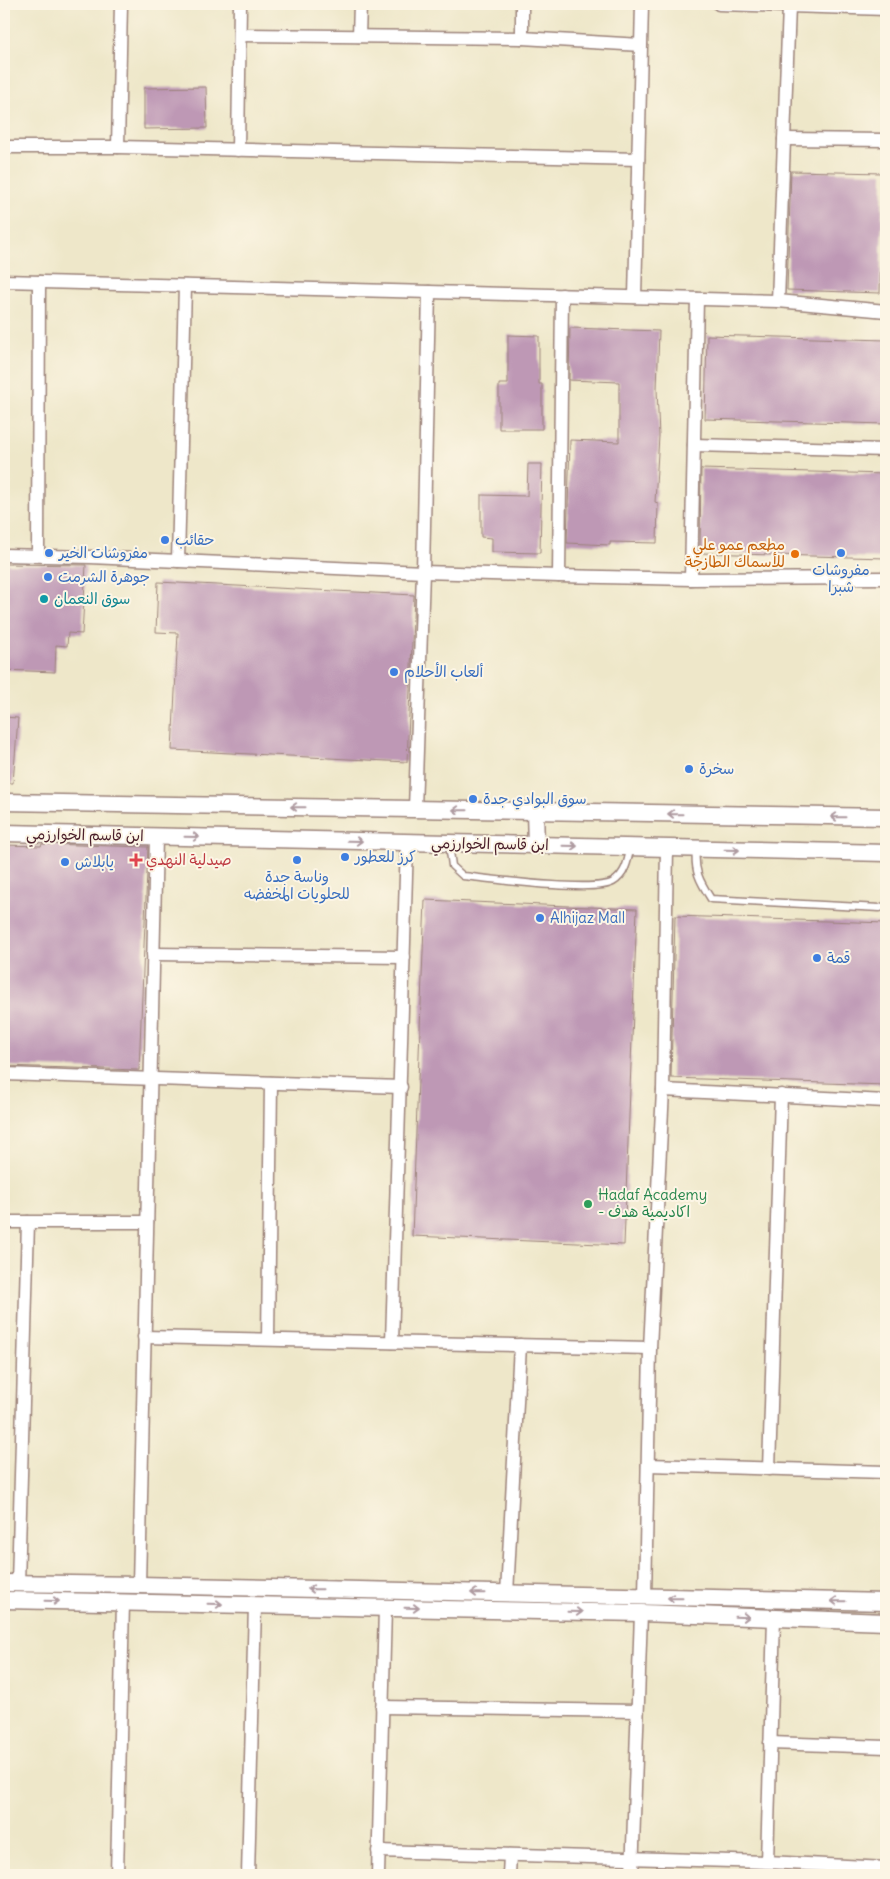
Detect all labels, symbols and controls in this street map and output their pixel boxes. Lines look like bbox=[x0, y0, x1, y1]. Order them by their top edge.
place label: حقائب bbox=[175, 530, 214, 549]
marker: حقائب bbox=[159, 534, 171, 546]
place label: مطعم عمو علي للأسماك الطازجة bbox=[685, 535, 785, 571]
place label: مفروشات الخير bbox=[58, 543, 148, 562]
marker: مفروشات الخير bbox=[43, 547, 55, 559]
marker: مفروشات شبرا bbox=[835, 547, 847, 559]
marker: مطعم عمو علي للأسماك الطازجة bbox=[789, 548, 801, 560]
place label: مفروشات شبرا bbox=[812, 560, 870, 596]
place label: جوهرة الشرمت bbox=[58, 567, 150, 586]
marker: جوهرة الشرمت bbox=[42, 571, 54, 583]
place label: سوق النعمان bbox=[54, 589, 130, 608]
marker: سوق النعمان bbox=[38, 593, 50, 605]
place label: ألعاب الأحلام bbox=[404, 662, 484, 683]
marker: ألعاب الأحلام bbox=[388, 666, 400, 678]
place label: سخرة bbox=[699, 759, 734, 778]
marker: سخرة bbox=[683, 763, 695, 775]
place label: سوق البوادي جدة bbox=[483, 789, 587, 810]
marker: سوق البوادي جدة bbox=[467, 793, 479, 805]
one-way arrow bbox=[290, 802, 306, 812]
one-way arrow bbox=[452, 805, 468, 815]
one-way arrow bbox=[667, 809, 684, 819]
one-way arrow bbox=[830, 812, 846, 821]
street label: ابن قاسم الخوارزمي bbox=[26, 824, 144, 849]
one-way arrow bbox=[184, 833, 200, 842]
street label: ابن قاسم الخوارزمي bbox=[431, 833, 549, 858]
one-way arrow bbox=[346, 836, 363, 846]
one-way arrow bbox=[562, 841, 578, 851]
one-way arrow bbox=[724, 845, 740, 854]
place label: كرز للعطور bbox=[354, 847, 416, 866]
place label: صيدلية النهدي bbox=[146, 850, 232, 871]
marker: كرز للعطور bbox=[339, 851, 351, 863]
place label: يابلاش bbox=[75, 852, 114, 871]
marker: صيدلية النهدي bbox=[130, 854, 142, 866]
marker: وناسة جدة للحلويات المخفضه bbox=[291, 854, 303, 866]
marker: يابلاش bbox=[59, 856, 71, 868]
place label: وناسة جدة للحلويات المخفضه bbox=[244, 867, 350, 904]
place label: Alhijaz Mall bbox=[550, 908, 625, 927]
marker: Alhijaz Mall bbox=[534, 912, 546, 924]
place label: قمة bbox=[827, 948, 851, 967]
marker: قمة bbox=[811, 952, 823, 964]
place label: Hadaf Academy - اكاديمية هدف bbox=[598, 1185, 707, 1221]
marker: Hadaf Academy - اكاديمية هدف bbox=[582, 1198, 594, 1210]
one-way arrow bbox=[307, 1584, 324, 1594]
one-way arrow bbox=[470, 1588, 486, 1598]
one-way arrow bbox=[667, 1593, 683, 1602]
one-way arrow bbox=[44, 1596, 60, 1605]
one-way arrow bbox=[830, 1596, 846, 1606]
one-way arrow bbox=[206, 1599, 223, 1609]
one-way arrow bbox=[404, 1603, 420, 1613]
one-way arrow bbox=[567, 1607, 583, 1616]
one-way arrow bbox=[734, 1612, 750, 1621]

